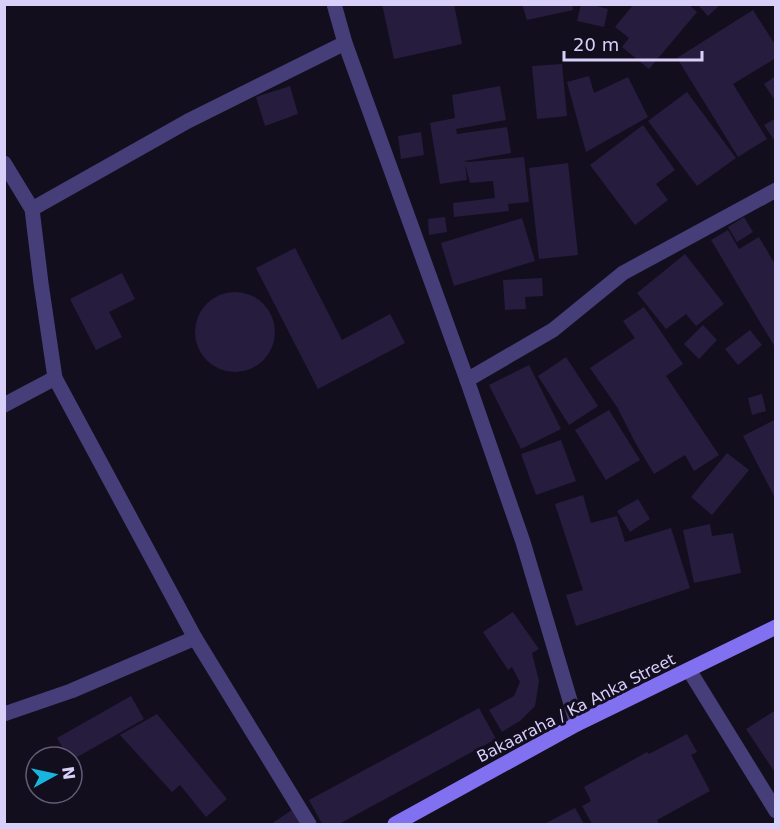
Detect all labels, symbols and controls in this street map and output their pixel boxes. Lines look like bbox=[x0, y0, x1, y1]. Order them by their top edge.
scale bar bbox=[564, 24, 702, 62]
text: 20 m bbox=[573, 34, 619, 55]
street label: Bakaaraha / Ka Anka Street bbox=[474, 650, 678, 766]
north arrow bbox=[24, 745, 84, 805]
text: N bbox=[58, 765, 79, 781]

